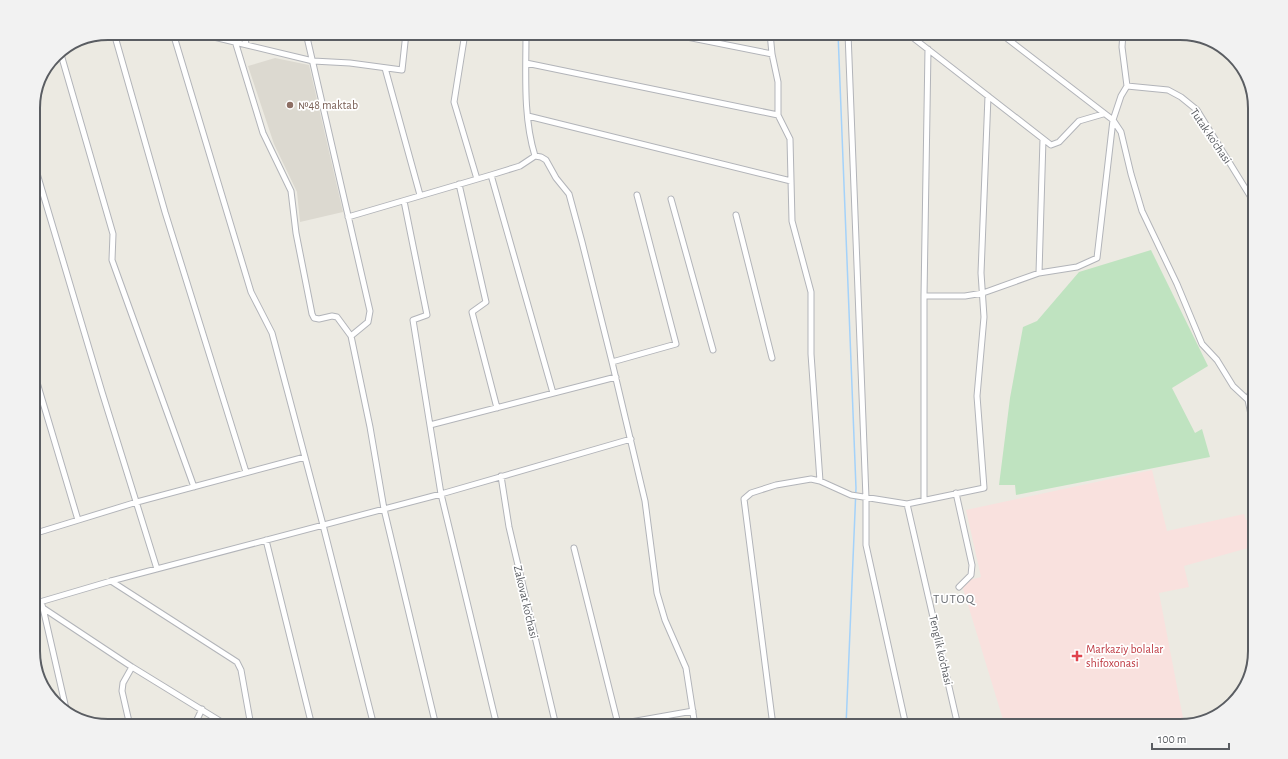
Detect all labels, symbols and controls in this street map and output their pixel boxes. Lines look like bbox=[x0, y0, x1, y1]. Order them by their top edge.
place label: №48 maktab bbox=[298, 99, 358, 111]
marker: №48 maktab bbox=[285, 100, 295, 110]
street label: Tutak ko'chasi bbox=[1188, 106, 1234, 166]
street label: Zakovat ko'chasi bbox=[512, 564, 540, 640]
district label: TUTOQ bbox=[933, 593, 976, 606]
street label: Tenglik ko'chasi bbox=[927, 614, 955, 686]
place label: Markaziy bolalar shifoxonasi bbox=[1086, 643, 1163, 669]
marker: Markaziy bolalar shifoxonasi bbox=[1071, 650, 1083, 662]
scale bar bbox=[1152, 725, 1229, 751]
text: 100 m bbox=[1158, 733, 1186, 745]

